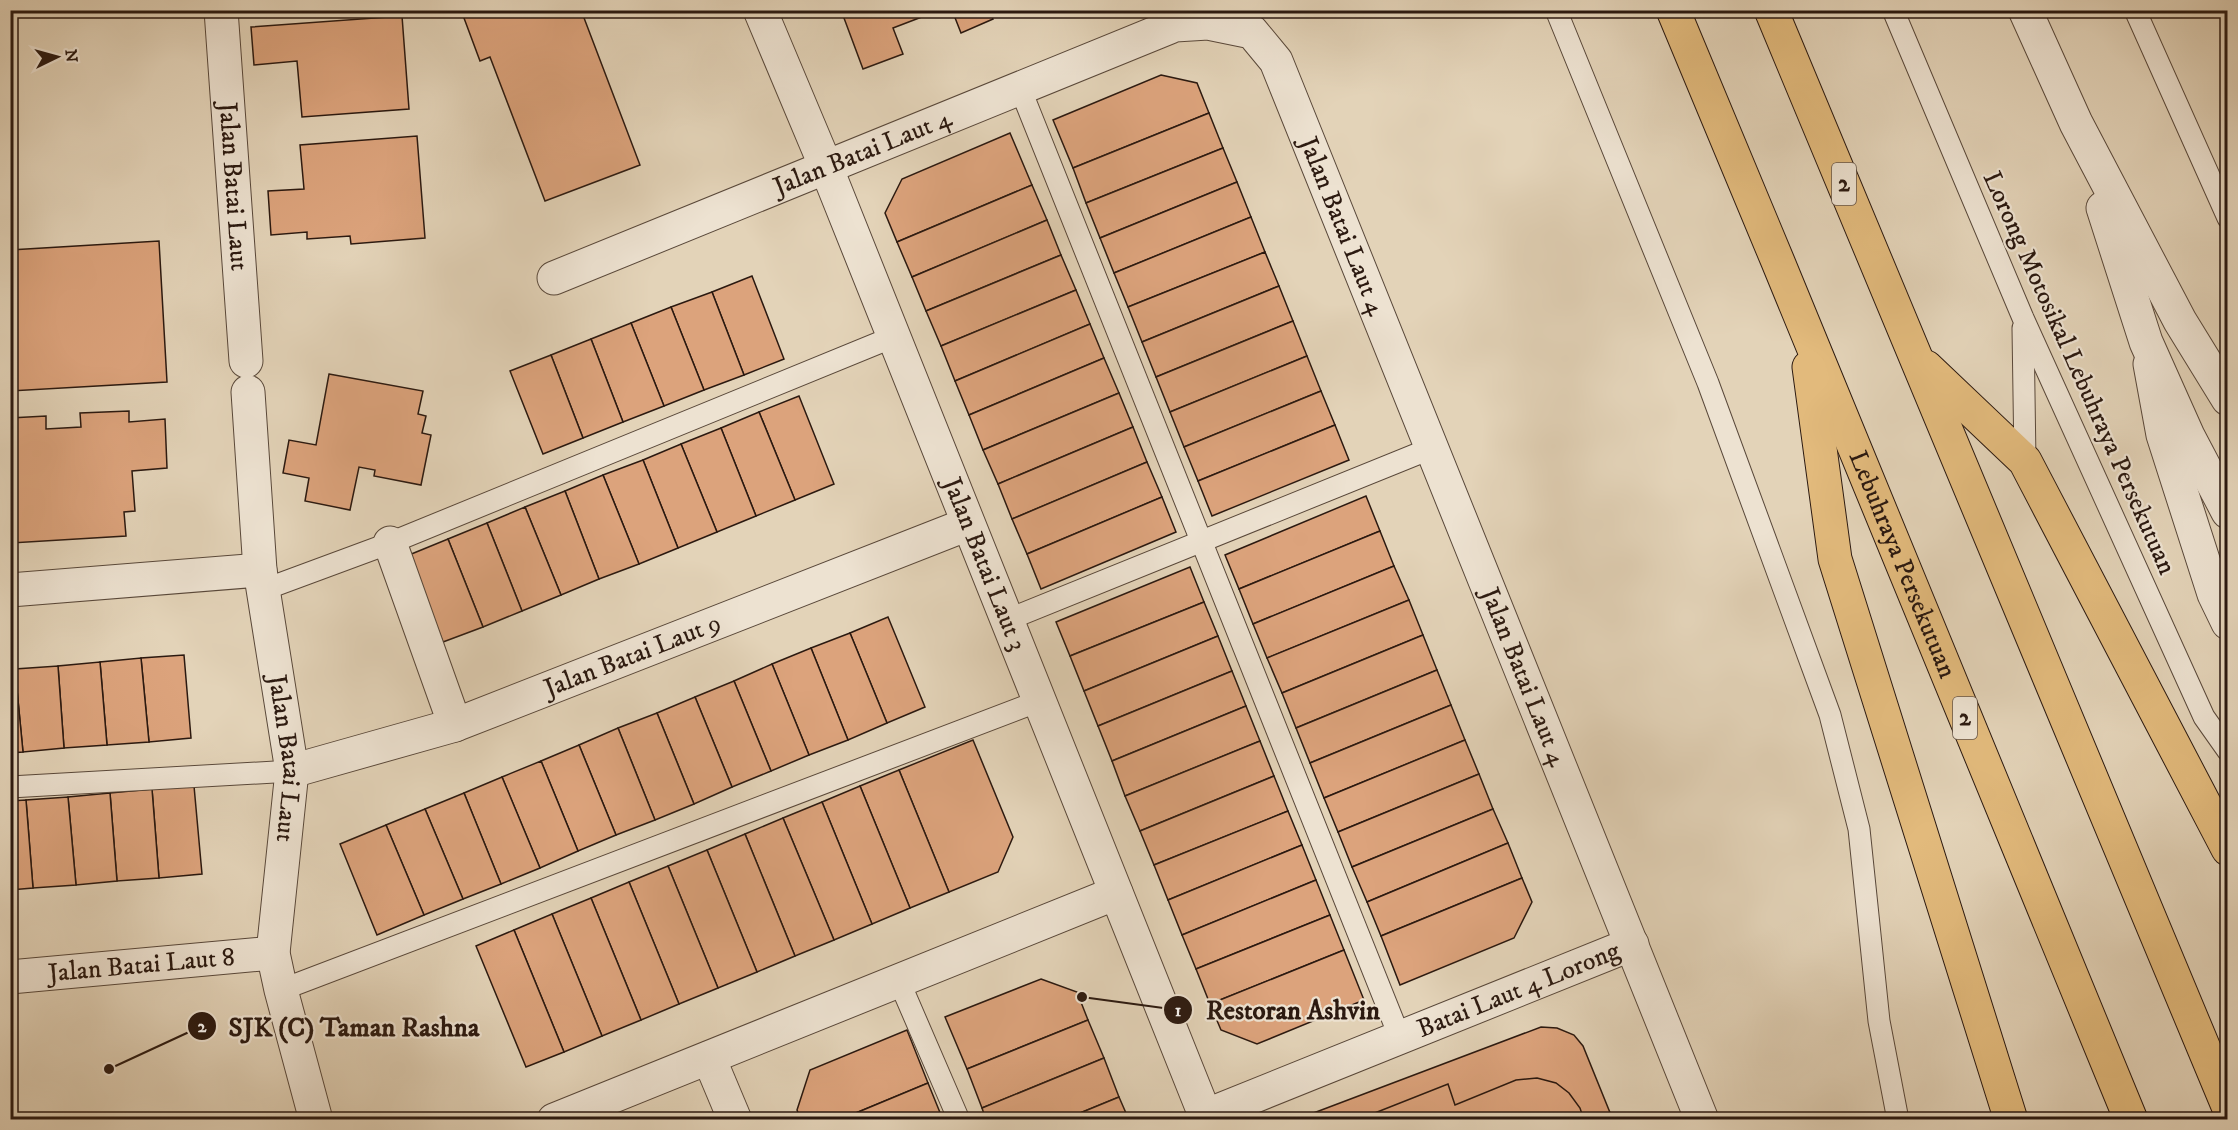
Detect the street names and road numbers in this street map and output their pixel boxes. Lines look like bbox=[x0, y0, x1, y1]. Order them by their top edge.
street label: Jalan Batai Laut bbox=[211, 99, 256, 272]
street label: Jalan Batai Laut 4 bbox=[767, 101, 957, 204]
street label: Jalan Batai Laut 4 bbox=[1291, 130, 1393, 321]
road number: 2 bbox=[1832, 163, 1856, 205]
street label: Lorong Motosikal Lebuhraya Persekutuan bbox=[1975, 166, 2183, 580]
street label: Lebuhraya Persekutuan bbox=[1841, 446, 1964, 683]
street label: Jalan Batai Laut 3 bbox=[935, 471, 1034, 656]
street label: Jalan Batai Laut 4 bbox=[1472, 581, 1575, 772]
street label: Jalan Batai Laut 9 bbox=[537, 606, 726, 706]
street label: Jalan Batai Laut bbox=[260, 670, 309, 844]
road number: 2 bbox=[1953, 697, 1977, 739]
street label: Batai Laut 4 Lorong bbox=[1412, 934, 1625, 1045]
street label: Jalan Batai Laut 8 bbox=[45, 940, 236, 990]

